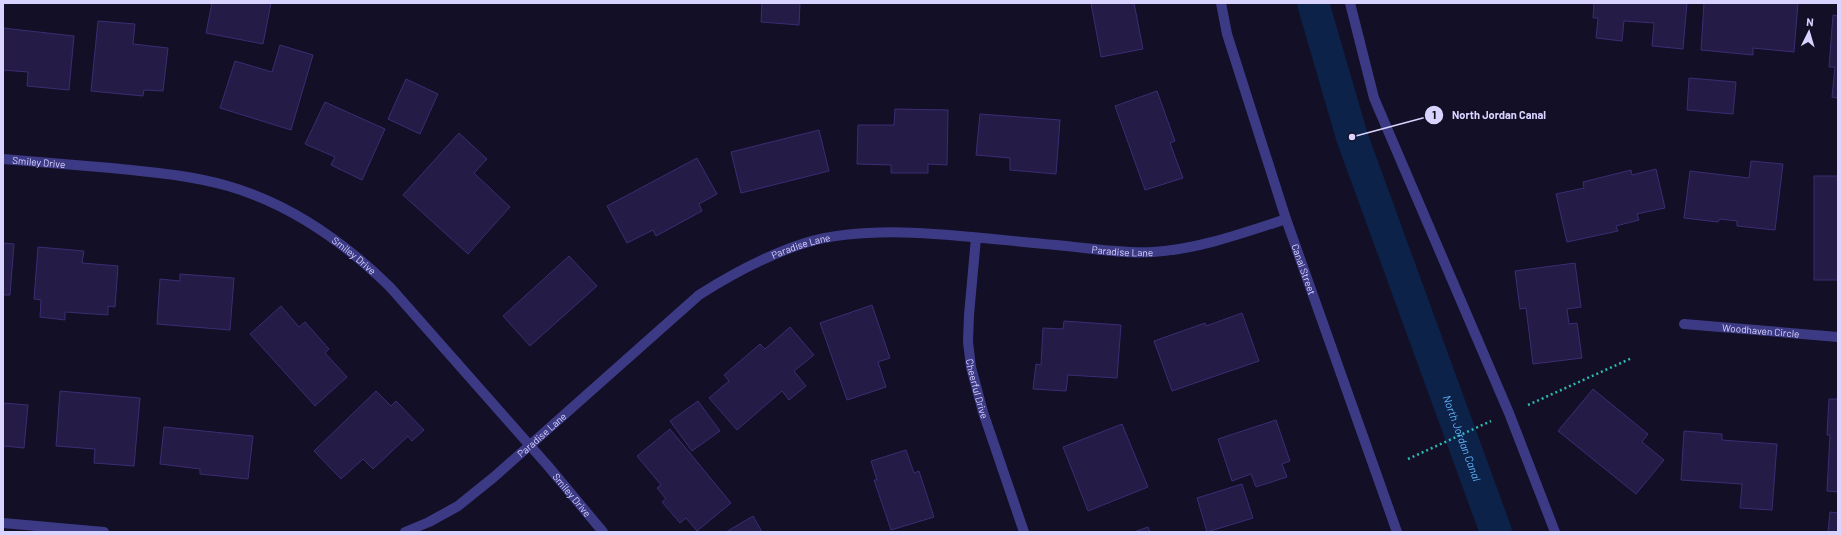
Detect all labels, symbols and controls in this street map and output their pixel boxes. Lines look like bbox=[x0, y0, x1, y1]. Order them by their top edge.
north arrow bbox=[1789, 12, 1829, 52]
text: N bbox=[1806, 15, 1814, 28]
callout: North Jordan Canal bbox=[1424, 104, 1554, 127]
text: 1 bbox=[1432, 107, 1436, 121]
text: North Jordan Canal bbox=[1452, 108, 1546, 121]
street label: Smiley Drive bbox=[12, 154, 66, 170]
street label: Paradise Lane bbox=[769, 231, 831, 261]
street label: Smiley Drive bbox=[330, 234, 379, 277]
street label: Canal Street bbox=[1289, 242, 1318, 297]
street label: Paradise Lane bbox=[1091, 243, 1153, 258]
street label: Woodhaven Circle bbox=[1722, 321, 1800, 340]
street label: Cheerful Drive bbox=[964, 358, 991, 420]
water label: North Jordan Canal bbox=[1441, 393, 1484, 483]
street label: Paradise Lane bbox=[515, 410, 569, 460]
street label: Smiley Drive bbox=[550, 471, 594, 519]

